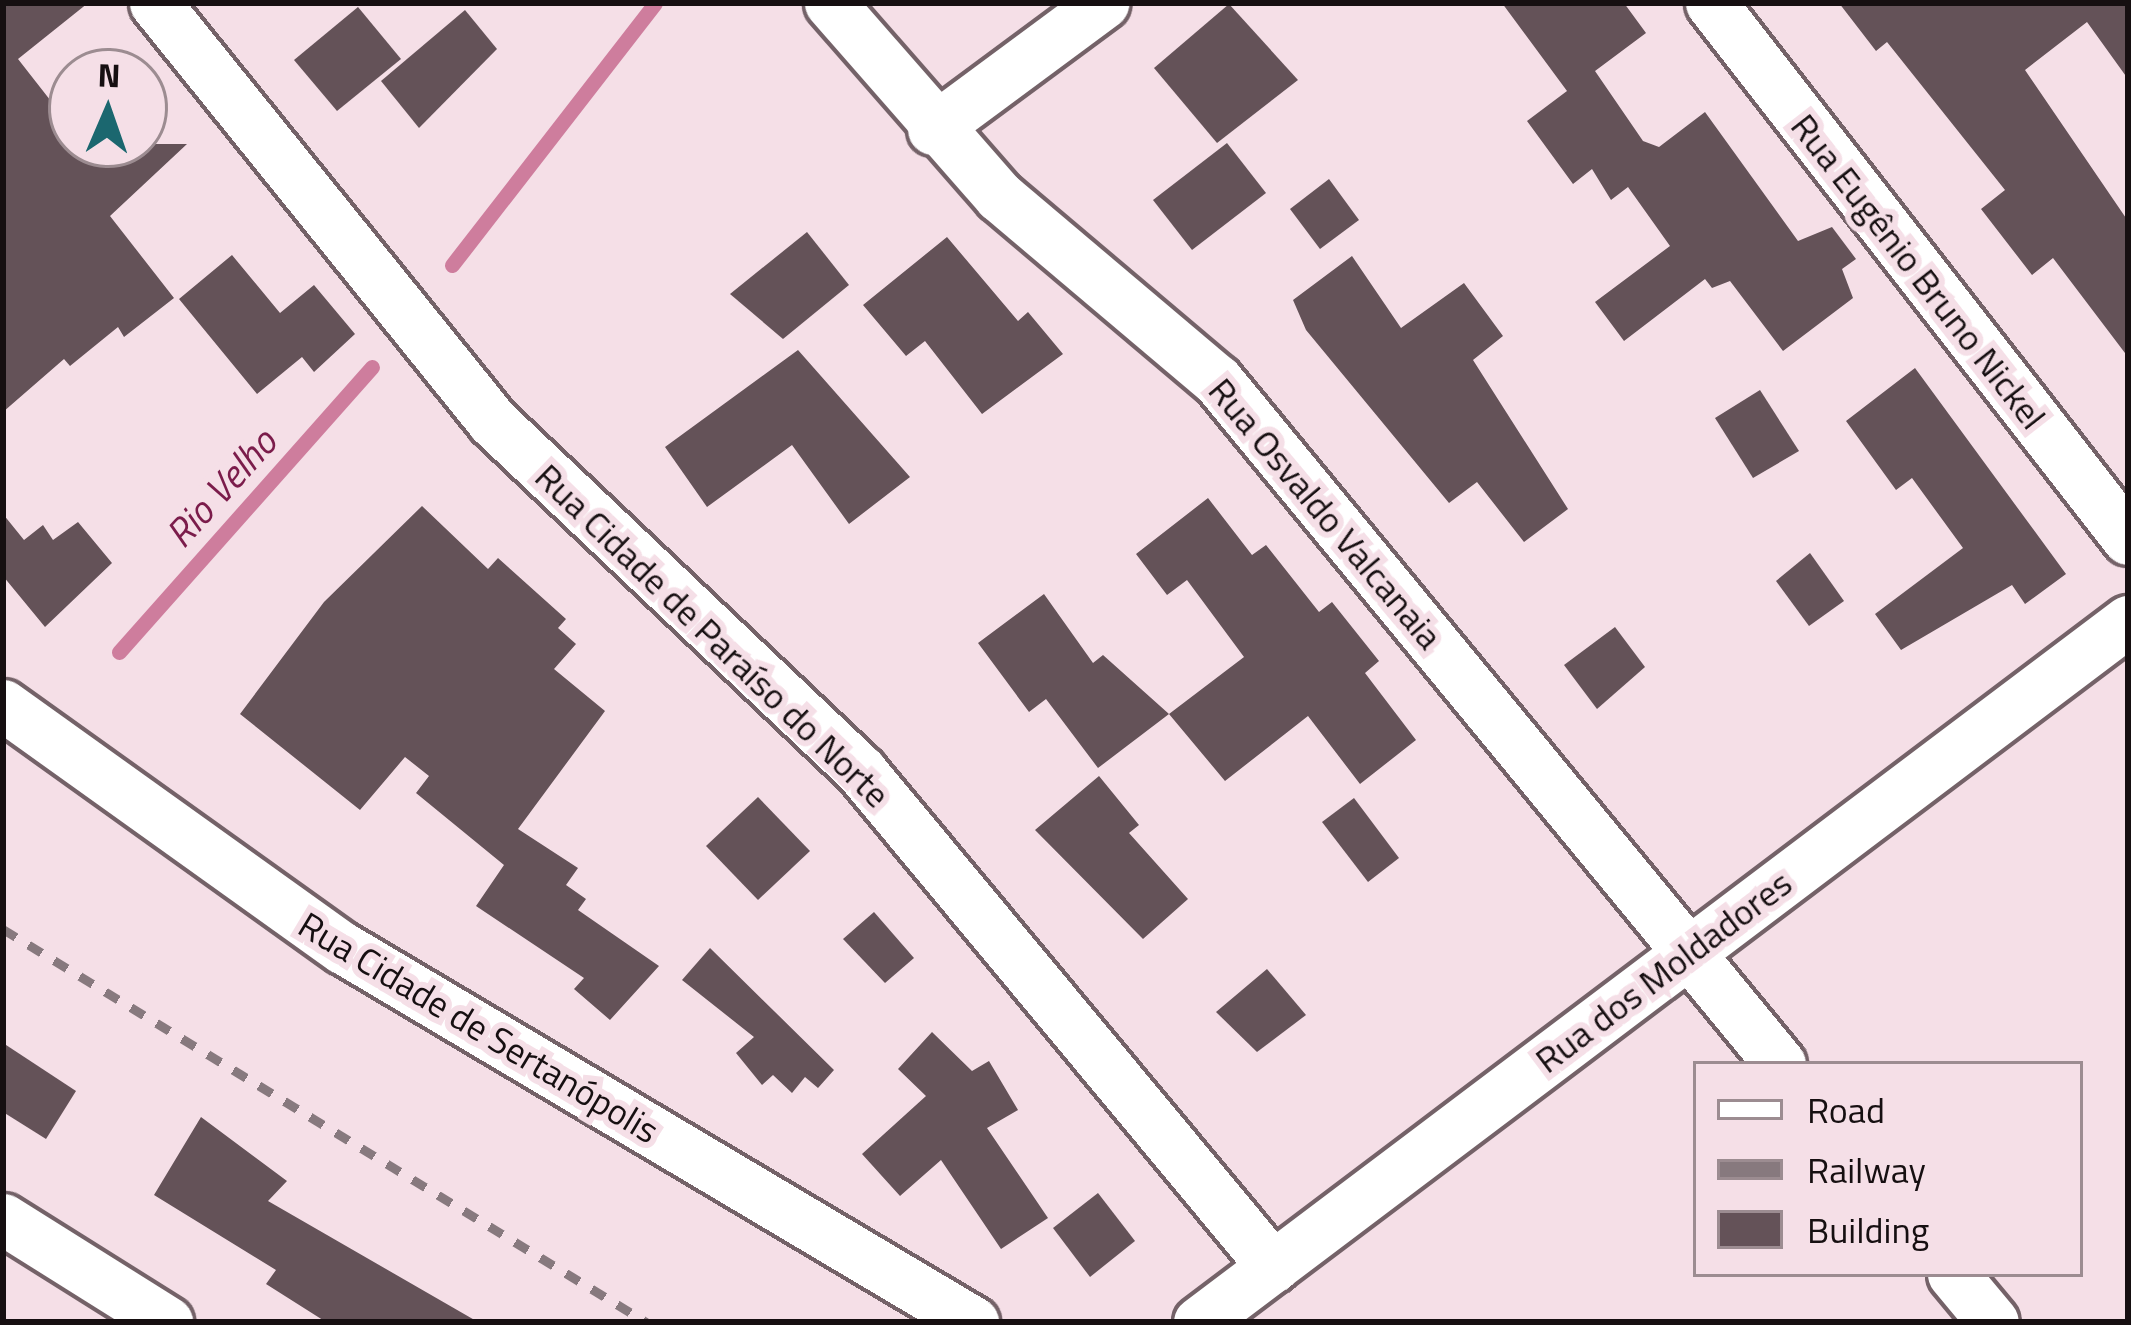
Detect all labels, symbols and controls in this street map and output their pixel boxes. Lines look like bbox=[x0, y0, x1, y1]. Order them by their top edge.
north arrow bbox=[48, 48, 168, 168]
text: N bbox=[97, 50, 121, 100]
street label: Rua Eugênio Bruno Nickel bbox=[1783, 105, 2055, 437]
street label: Rua Osvaldo Valcanaia bbox=[1200, 369, 1452, 657]
water label: Rio Velho bbox=[156, 419, 286, 557]
street label: Rua Cidade de Paraíso do Norte bbox=[527, 454, 899, 816]
street label: Rua dos Moldadores bbox=[1526, 861, 1800, 1081]
street label: Rua Cidade de Sertanópolis bbox=[291, 902, 667, 1152]
legend bbox=[1693, 1061, 2083, 1277]
text: Road bbox=[1807, 1082, 1885, 1137]
text: Railway bbox=[1807, 1142, 1926, 1197]
text: Building bbox=[1807, 1202, 1929, 1257]

